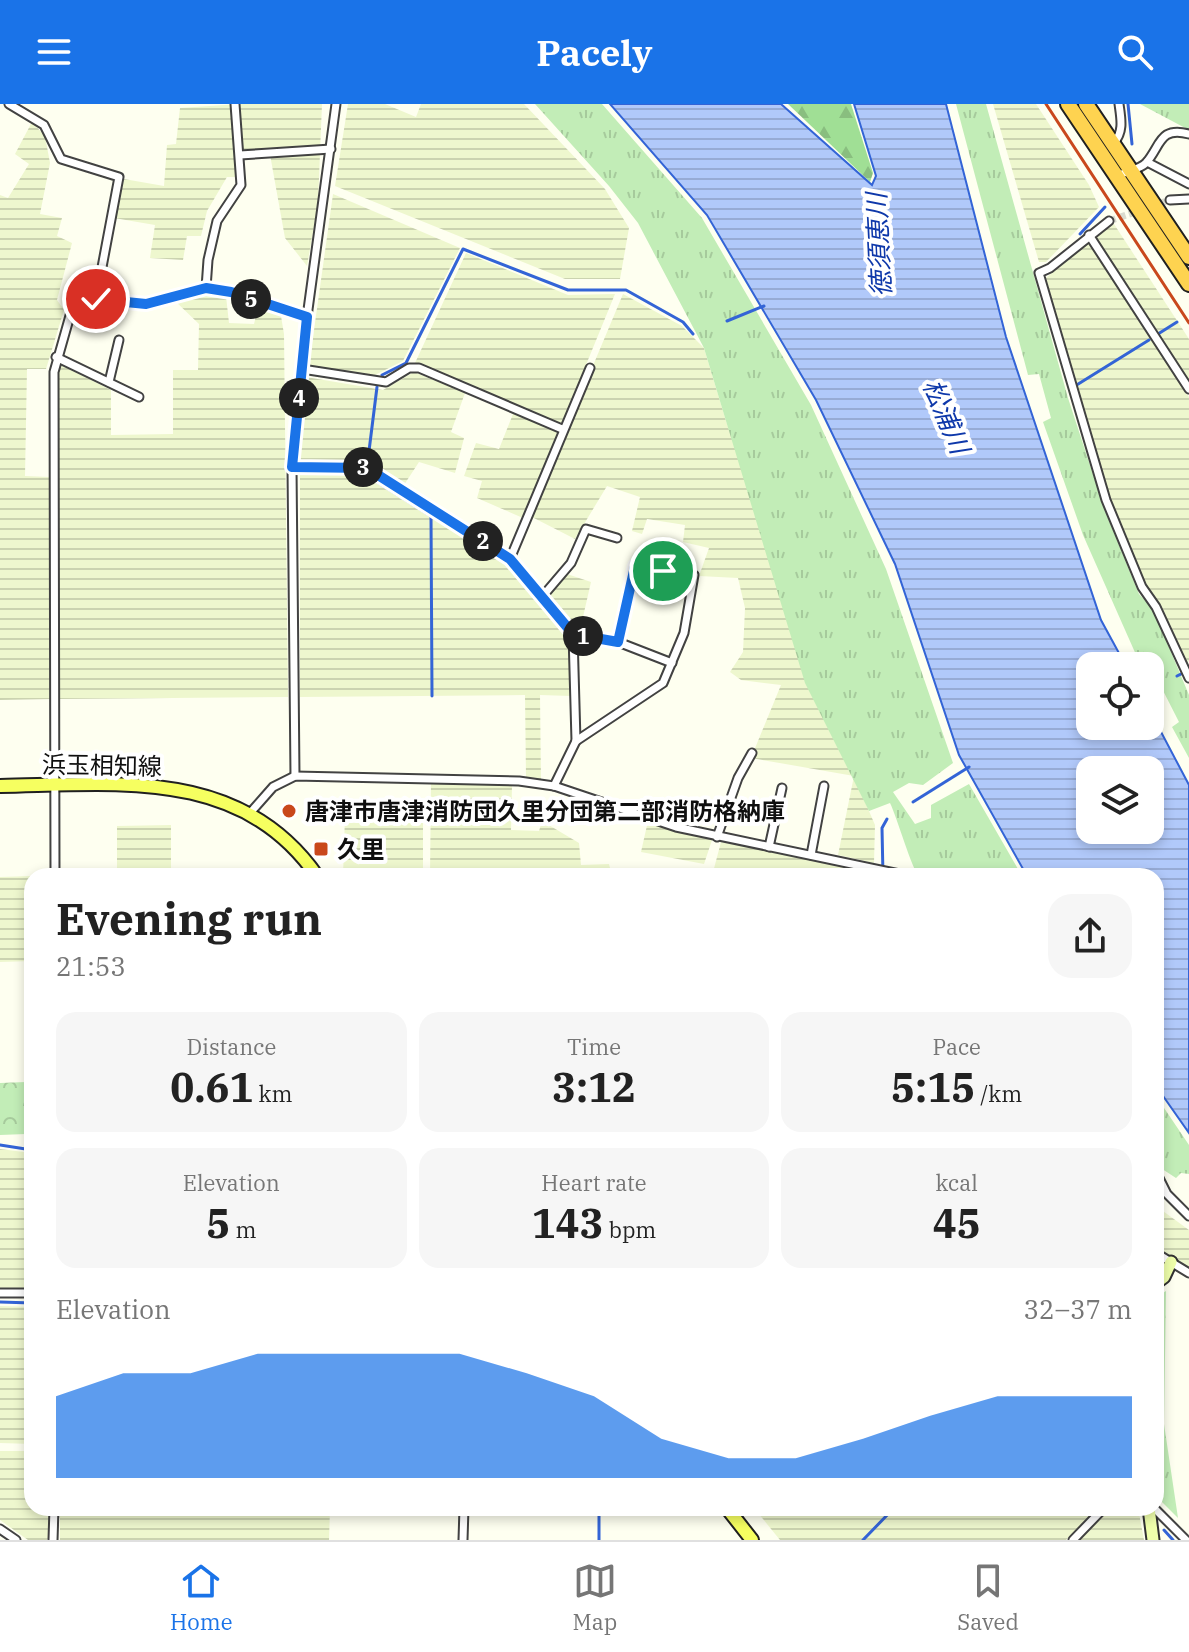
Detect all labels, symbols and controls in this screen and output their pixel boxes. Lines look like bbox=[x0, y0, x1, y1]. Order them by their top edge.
text: Pacely bbox=[536, 29, 653, 76]
icon: menu bbox=[32, 30, 76, 74]
icon: search bbox=[1113, 30, 1157, 74]
water label: 徳須恵川 bbox=[858, 189, 898, 298]
pin bbox=[62, 265, 130, 333]
icon: check bbox=[74, 277, 118, 321]
pin: 5 bbox=[231, 279, 271, 319]
text: 5 bbox=[244, 284, 258, 313]
water label: 松浦川 bbox=[916, 373, 979, 461]
pin: 4 bbox=[279, 378, 319, 418]
text: 4 bbox=[292, 383, 306, 412]
pin: 3 bbox=[343, 447, 383, 487]
text: 3 bbox=[356, 452, 370, 481]
pin: 2 bbox=[463, 521, 503, 561]
text: 2 bbox=[476, 526, 490, 555]
pin bbox=[629, 537, 697, 605]
icon: arrive bbox=[641, 549, 685, 593]
pin: 1 bbox=[563, 616, 603, 656]
text: 1 bbox=[576, 621, 590, 650]
map controls bbox=[1076, 652, 1164, 844]
button: locate bbox=[1076, 652, 1164, 740]
street label: 浜玉相知線 bbox=[42, 748, 162, 782]
button: layers bbox=[1076, 756, 1164, 844]
place label: 唐津市唐津消防団久里分団第二部消防格納庫 bbox=[305, 795, 785, 827]
marker: 唐津市唐津消防団久里分団第二部消防格納庫 bbox=[280, 802, 298, 820]
place label: 久里 bbox=[337, 833, 385, 865]
marker: 久里 bbox=[312, 840, 330, 858]
text: Evening run bbox=[56, 890, 322, 947]
button: share bbox=[1048, 894, 1132, 978]
text: 21:53 bbox=[56, 949, 126, 983]
text: Distance bbox=[186, 1032, 276, 1061]
text: Time bbox=[567, 1032, 621, 1061]
text: Pace bbox=[932, 1032, 981, 1061]
text: 0.61 bbox=[170, 1061, 254, 1113]
text: 3:12 bbox=[552, 1061, 636, 1113]
text: 5:15 bbox=[891, 1061, 975, 1113]
text: km bbox=[254, 1079, 292, 1108]
text: /km bbox=[975, 1079, 1022, 1108]
text: Elevation bbox=[183, 1168, 280, 1197]
text: Heart rate bbox=[541, 1168, 647, 1197]
text: kcal bbox=[935, 1168, 978, 1197]
text: 5 bbox=[206, 1197, 230, 1249]
text: 143 bbox=[532, 1197, 604, 1249]
text: 45 bbox=[933, 1197, 981, 1249]
text: m bbox=[230, 1215, 256, 1244]
text: bpm bbox=[604, 1215, 656, 1244]
text: Elevation bbox=[56, 1292, 171, 1326]
text: 32–37 m bbox=[1024, 1292, 1132, 1326]
tab: Home bbox=[170, 1559, 233, 1636]
tab: Map bbox=[573, 1559, 617, 1636]
tab: Saved bbox=[957, 1559, 1019, 1636]

